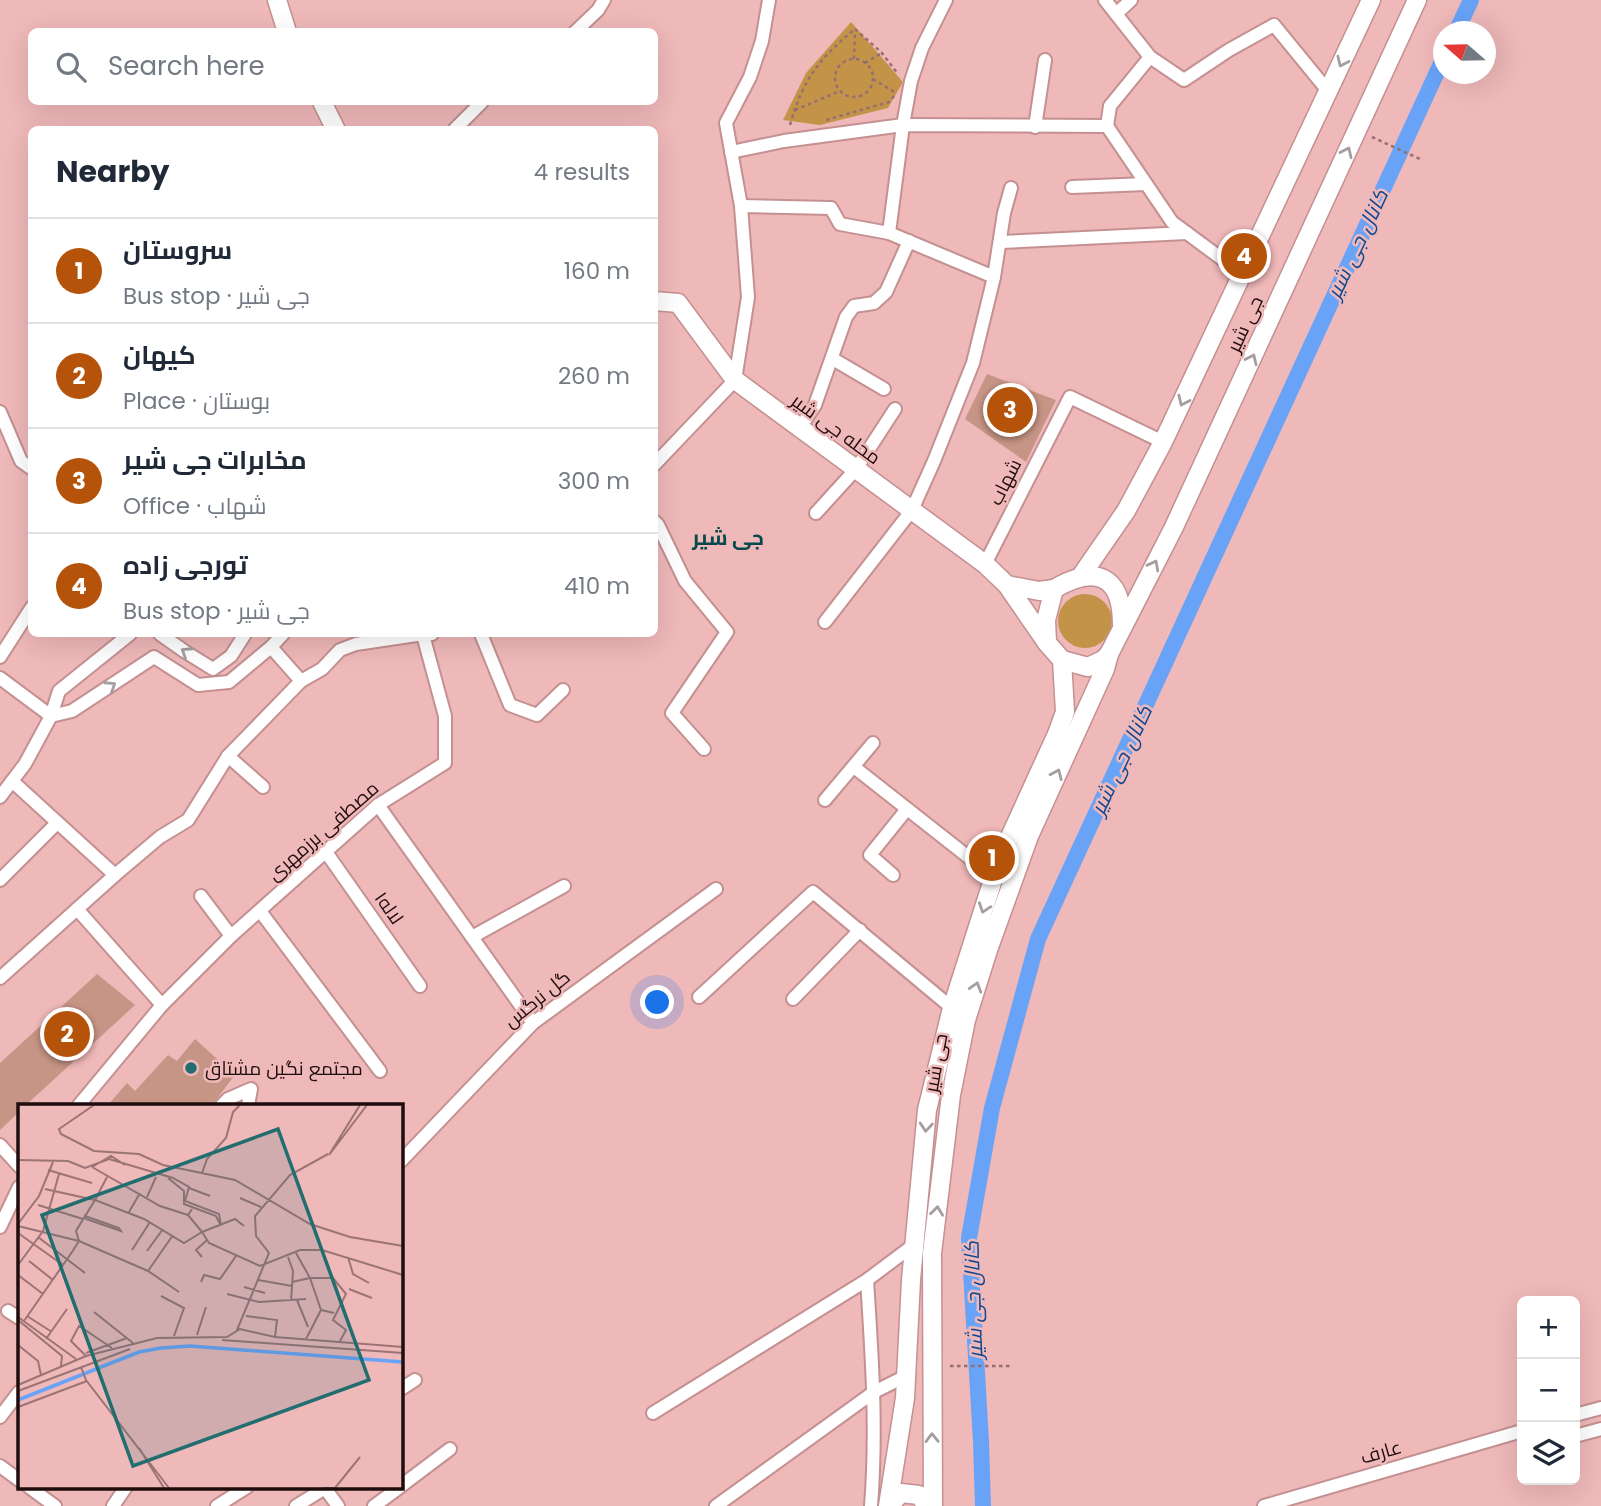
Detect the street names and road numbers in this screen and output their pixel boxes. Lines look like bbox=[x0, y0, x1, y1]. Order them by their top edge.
street label: جی شیر bbox=[1220, 291, 1270, 358]
street label: محله جی شیر bbox=[785, 387, 886, 471]
street label: شهاب bbox=[982, 454, 1028, 510]
street label: مصطفی برزمهری bbox=[261, 775, 385, 887]
street label: لاله۱ bbox=[368, 886, 410, 930]
street label: گل نرگس bbox=[498, 964, 576, 1034]
street label: جی شیر bbox=[917, 1031, 954, 1096]
street label: عارف bbox=[1357, 1433, 1405, 1471]

